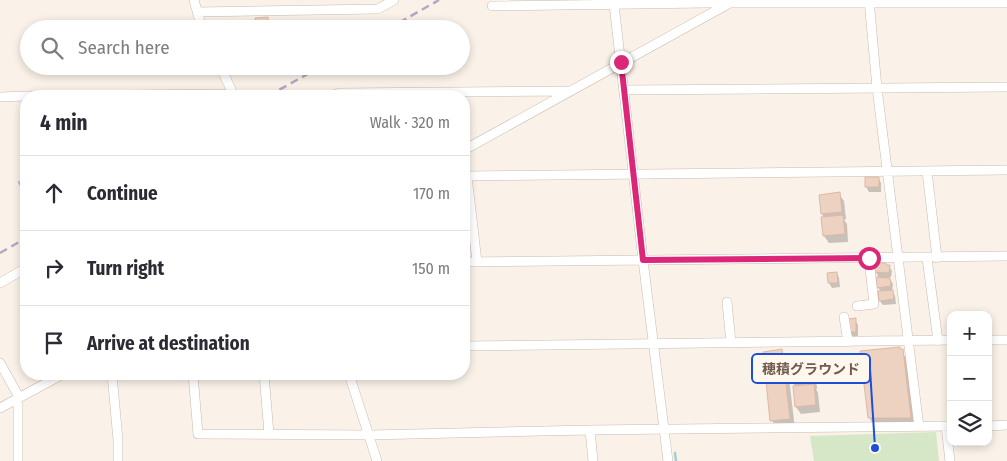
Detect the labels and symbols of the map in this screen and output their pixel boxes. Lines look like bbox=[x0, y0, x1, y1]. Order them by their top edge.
route end bbox=[610, 51, 633, 74]
route start bbox=[858, 247, 881, 270]
callout: 穂積グラウンド bbox=[752, 354, 870, 383]
text: 穂積グラウンド bbox=[762, 361, 860, 378]

